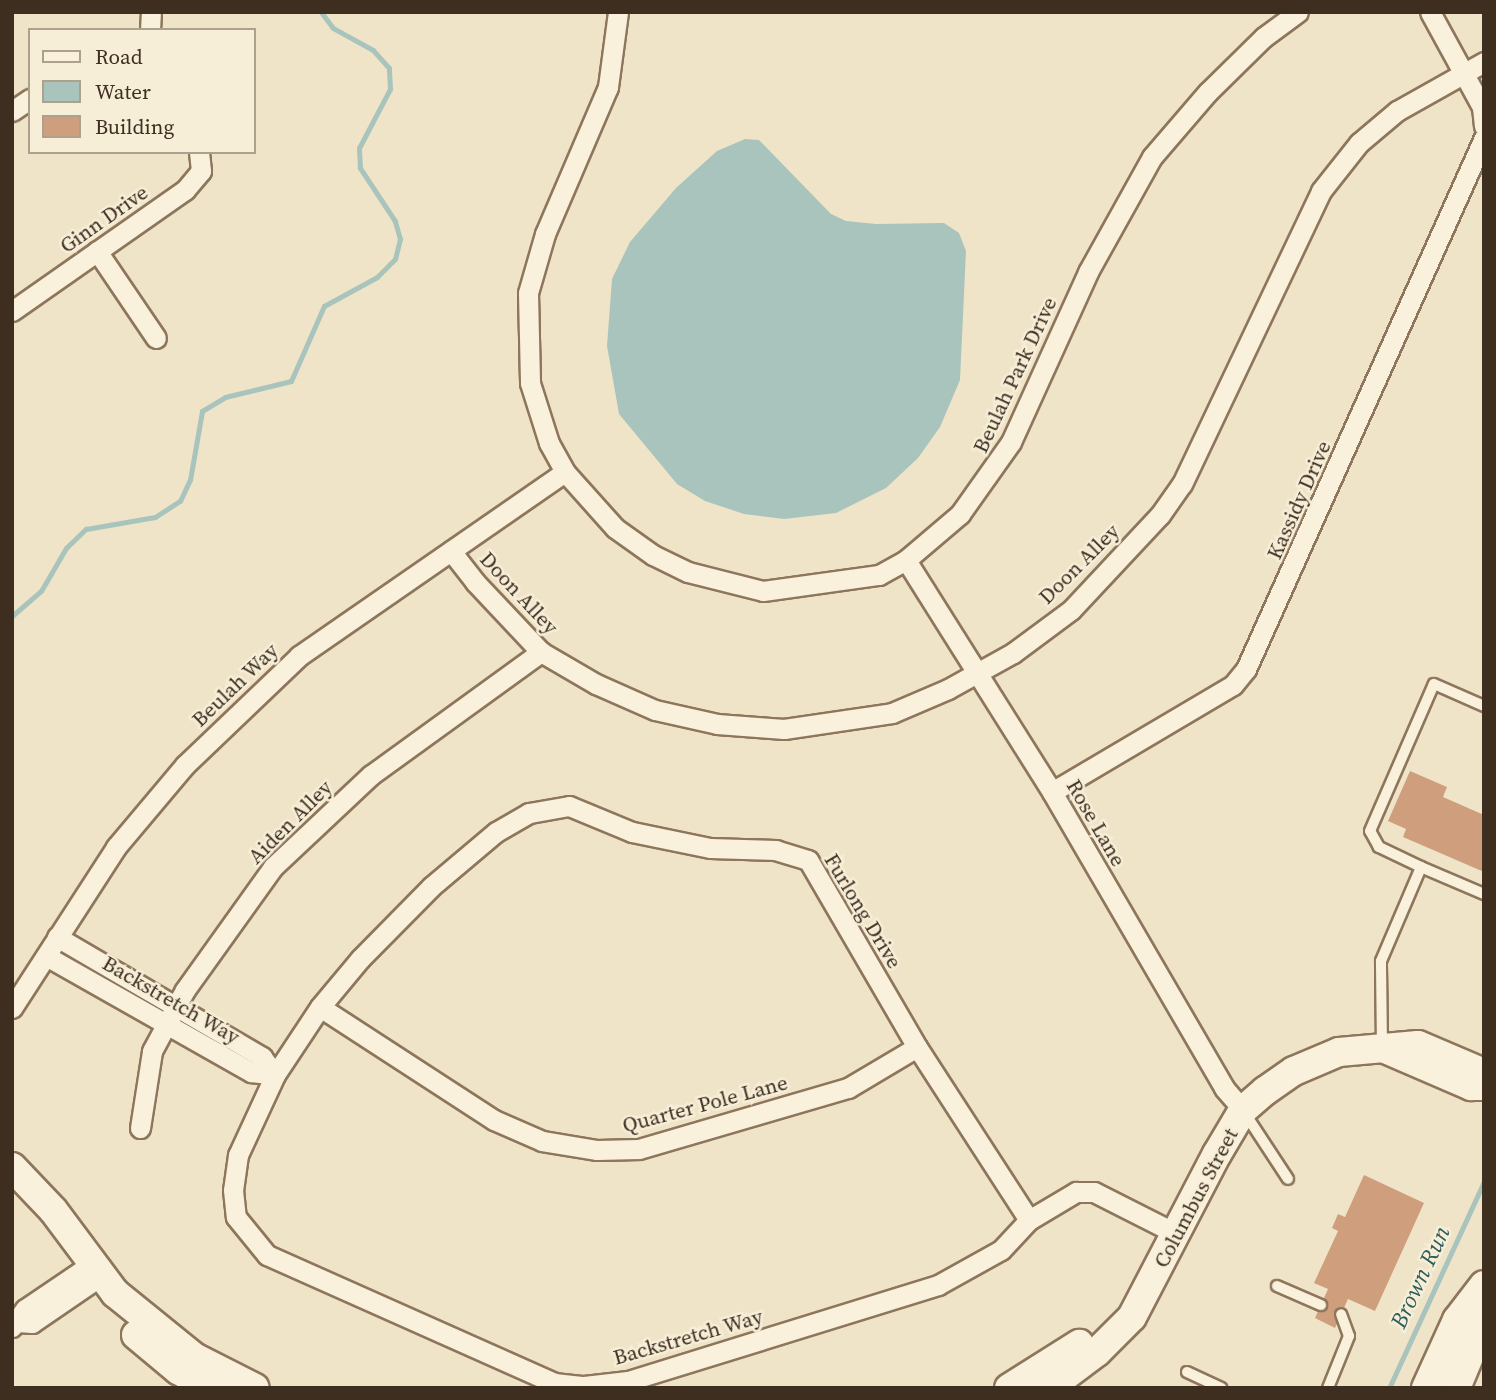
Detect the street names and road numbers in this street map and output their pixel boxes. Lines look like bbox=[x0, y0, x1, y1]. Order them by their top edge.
street label: Ginn Drive bbox=[55, 180, 153, 258]
street label: Beulah Park Drive bbox=[968, 293, 1062, 457]
street label: Kassidy Drive bbox=[1262, 437, 1336, 563]
street label: Doon Alley bbox=[1034, 519, 1124, 609]
street label: Doon Alley bbox=[475, 547, 563, 639]
street label: Beulah Way bbox=[187, 638, 283, 732]
street label: Aiden Alley bbox=[243, 775, 337, 869]
street label: Rose Lane bbox=[1061, 775, 1131, 871]
street label: Furlong Drive bbox=[819, 849, 907, 973]
street label: Backstretch Way bbox=[98, 950, 244, 1050]
street label: Quarter Pole Lane bbox=[620, 1070, 790, 1138]
street label: Columbus Street bbox=[1149, 1124, 1243, 1272]
street label: Backstretch Way bbox=[610, 1304, 766, 1370]

